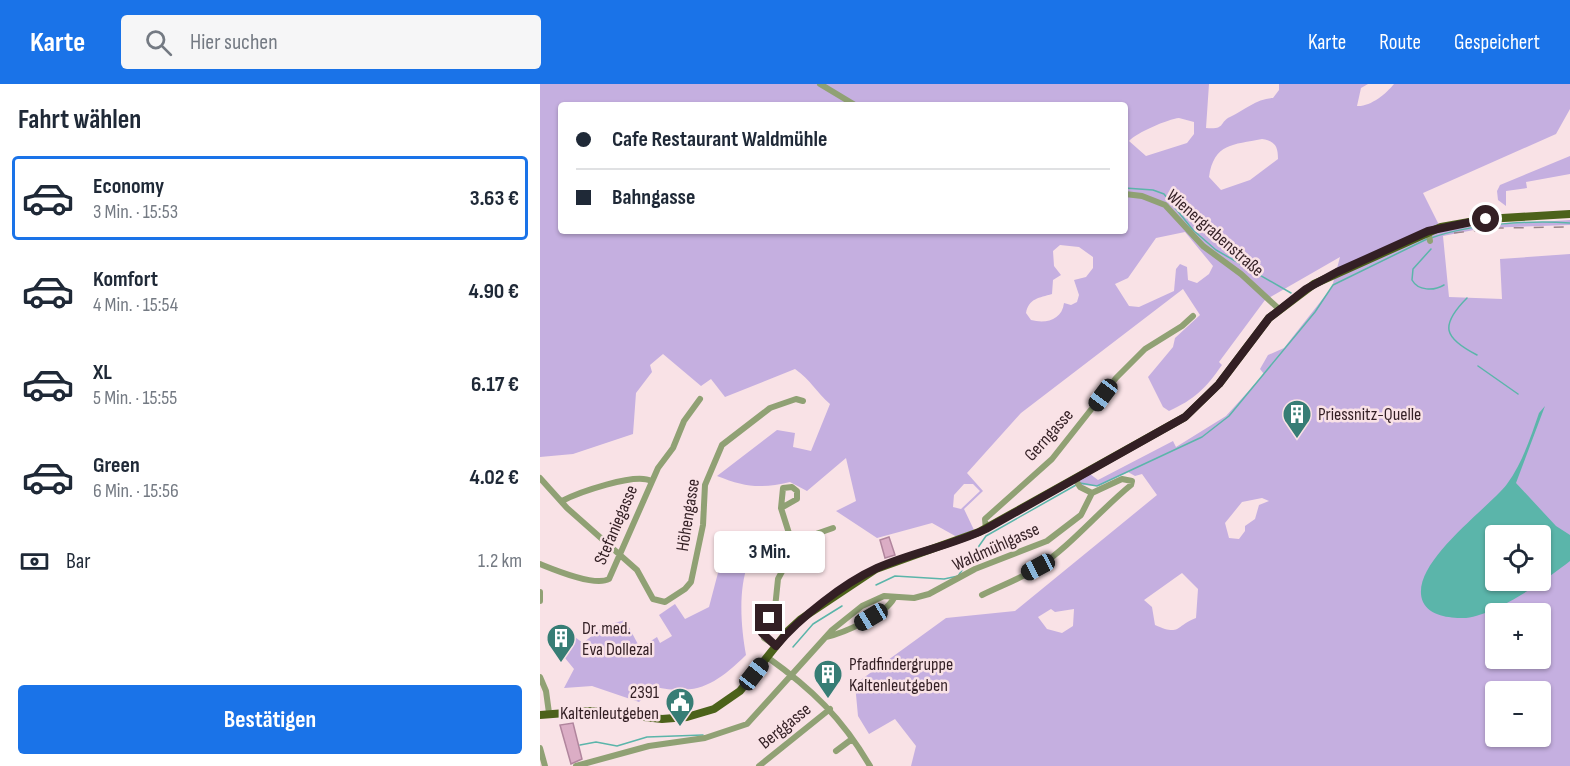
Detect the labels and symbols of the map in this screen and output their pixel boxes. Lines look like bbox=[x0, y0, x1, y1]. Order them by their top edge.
street label: Wienergrabenstraße bbox=[1162, 185, 1268, 281]
route start bbox=[1472, 205, 1499, 232]
car bbox=[1085, 375, 1121, 415]
building icon: Priessnitz-Quelle bbox=[1281, 398, 1313, 440]
place label: Priessnitz-Quelle bbox=[1318, 404, 1421, 425]
street label: Gerngasse bbox=[1020, 405, 1078, 465]
street label: Höhengasse bbox=[672, 477, 704, 553]
street label: Stefaniegasse bbox=[590, 482, 642, 568]
street label: Waldmühlgasse bbox=[949, 518, 1043, 576]
callout: 3 Min. bbox=[714, 531, 824, 573]
car bbox=[1018, 551, 1058, 583]
car bbox=[851, 600, 891, 634]
route end bbox=[755, 604, 782, 631]
place label: Dr. med. Eva Dollezal bbox=[582, 618, 653, 660]
building icon: Dr. med. Eva Dollezal bbox=[545, 622, 577, 664]
car bbox=[736, 654, 772, 694]
place label: Pfadfindergruppe Kaltenleutgeben bbox=[849, 654, 953, 696]
building icon: Pfadfindergruppe Kaltenleutgeben bbox=[812, 658, 844, 700]
place label: 2391 Kaltenleutgeben bbox=[560, 682, 660, 724]
public building icon: 2391 Kaltenleutgeben bbox=[664, 686, 696, 728]
street label: Berggasse bbox=[755, 699, 815, 753]

